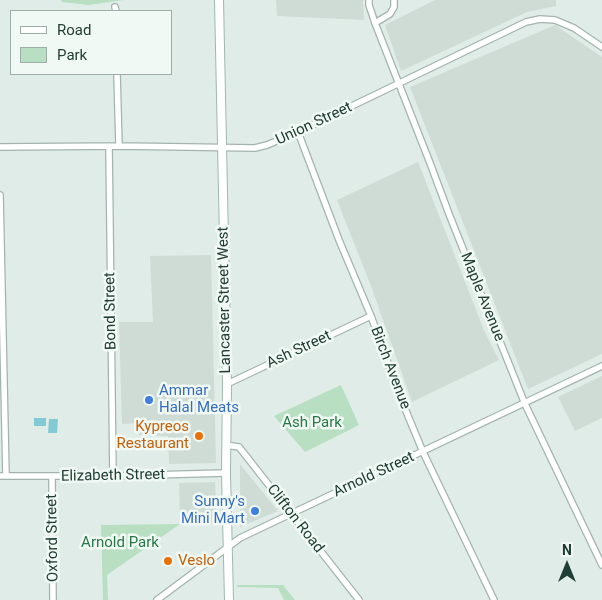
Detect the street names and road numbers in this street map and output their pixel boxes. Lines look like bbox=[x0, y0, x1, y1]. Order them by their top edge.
street label: Union Street bbox=[273, 99, 355, 149]
street label: Lancaster Street West bbox=[215, 226, 235, 374]
street label: Maple Avenue bbox=[456, 250, 508, 344]
street label: Bond Street bbox=[101, 272, 121, 350]
street label: Birch Avenue bbox=[366, 324, 414, 412]
street label: Ash Street bbox=[264, 327, 334, 373]
street label: Arnold Street bbox=[331, 448, 417, 502]
street label: Elizabeth Street bbox=[61, 466, 165, 486]
street label: Clifton Road bbox=[263, 481, 327, 557]
street label: Oxford Street bbox=[43, 494, 63, 582]

